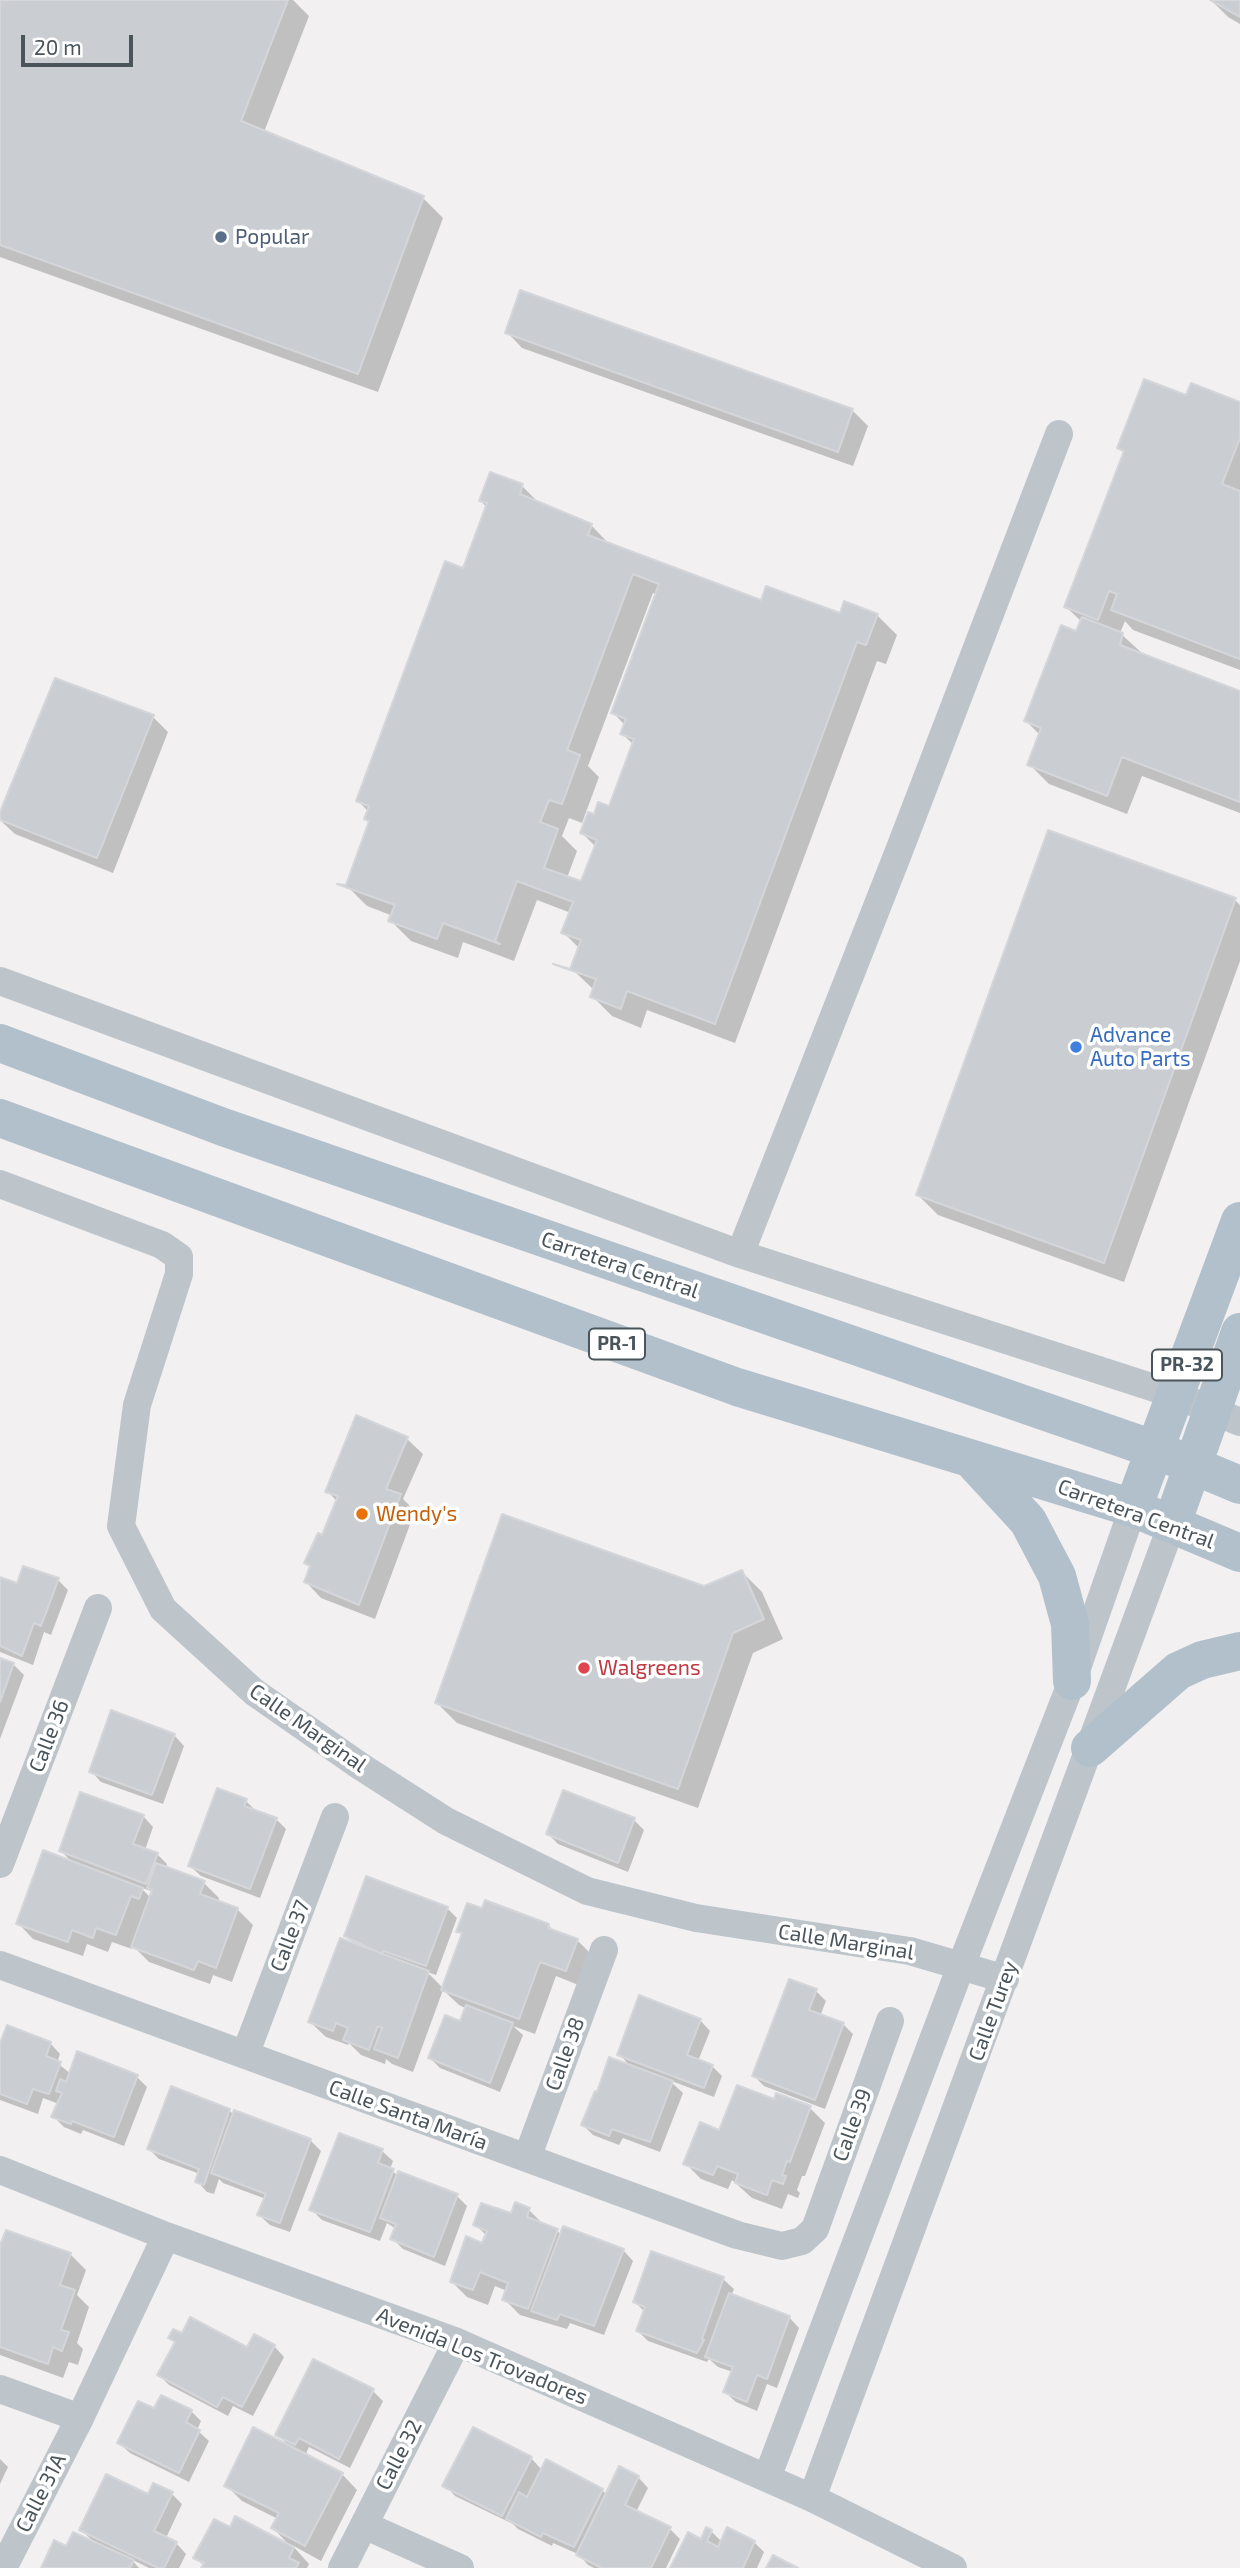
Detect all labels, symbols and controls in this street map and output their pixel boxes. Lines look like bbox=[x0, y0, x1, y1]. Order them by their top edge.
scale bar bbox=[24, 21, 136, 65]
text: 20 m bbox=[34, 34, 82, 59]
place label: Popular bbox=[235, 224, 310, 250]
marker: Popular bbox=[213, 229, 229, 245]
place label: Advance Auto Parts bbox=[1090, 1022, 1191, 1072]
marker: Advance Auto Parts bbox=[1068, 1039, 1084, 1055]
street label: Carretera Central bbox=[538, 1226, 702, 1304]
road number: PR-1 bbox=[589, 1328, 645, 1360]
road number: PR-32 bbox=[1152, 1350, 1222, 1380]
street label: Carretera Central bbox=[1054, 1474, 1218, 1554]
place label: Wendy's bbox=[376, 1501, 457, 1527]
marker: Wendy's bbox=[354, 1506, 370, 1522]
place label: Walgreens bbox=[598, 1655, 701, 1681]
marker: Walgreens bbox=[576, 1660, 592, 1676]
street label: Calle Marginal bbox=[245, 1678, 371, 1778]
street label: Calle 36 bbox=[24, 1696, 74, 1776]
street label: Calle 37 bbox=[265, 1897, 315, 1975]
street label: Calle Marginal bbox=[776, 1919, 916, 1965]
street label: Calle Turey bbox=[963, 1957, 1023, 2065]
street label: Calle 38 bbox=[540, 2014, 590, 2094]
street label: Calle Santa María bbox=[325, 2075, 491, 2155]
street label: Calle 39 bbox=[827, 2085, 877, 2165]
street label: Avenida Los Trovadores bbox=[373, 2302, 591, 2410]
street label: Calle 32 bbox=[371, 2416, 427, 2494]
street label: Calle 31A bbox=[10, 2449, 72, 2537]

